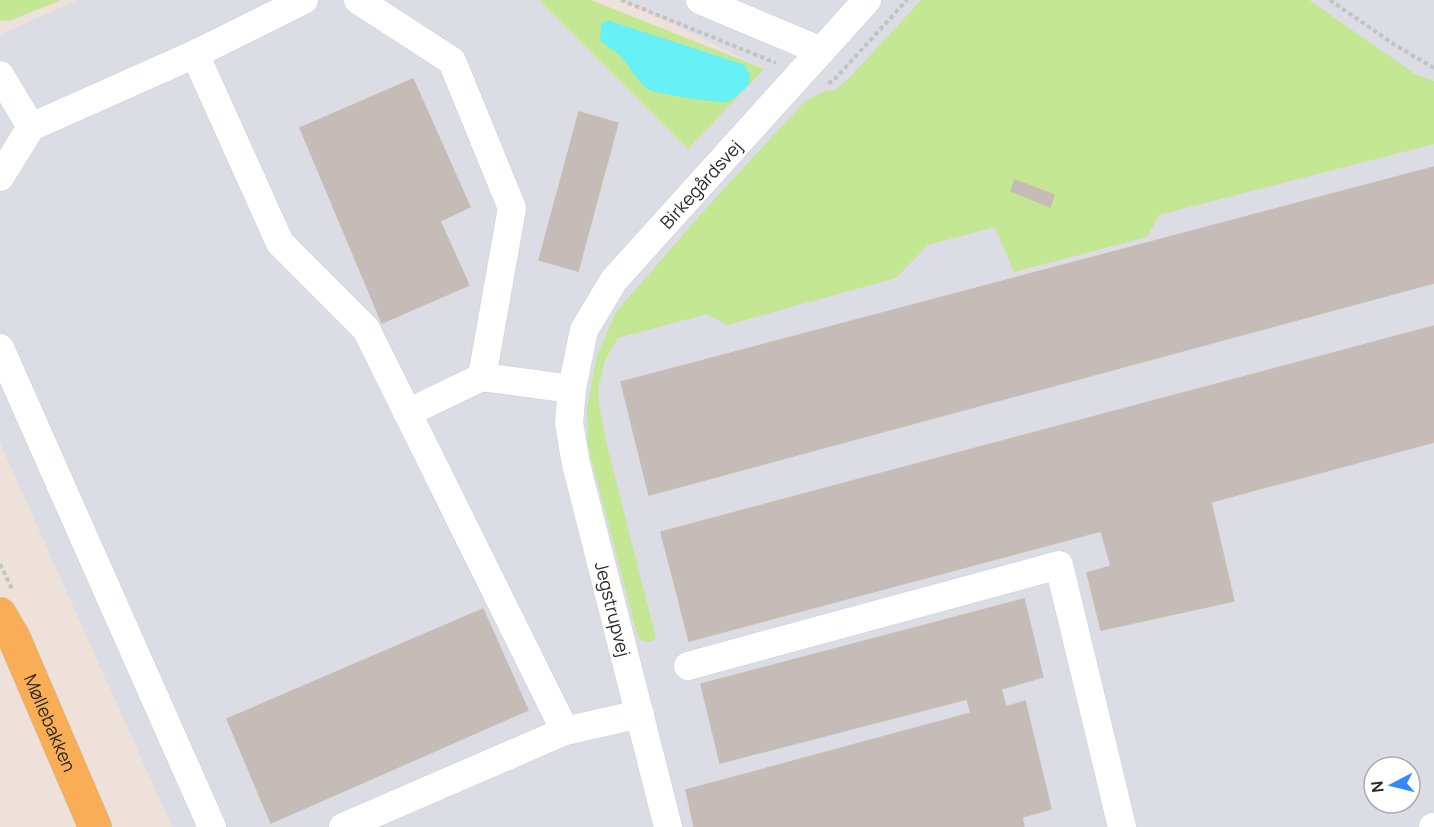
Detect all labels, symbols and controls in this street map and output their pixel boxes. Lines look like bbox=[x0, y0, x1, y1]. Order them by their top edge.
street label: Birkegårdsvej bbox=[654, 135, 747, 234]
street label: Jegstrupvej bbox=[590, 559, 636, 659]
street label: Møllebakken bbox=[19, 670, 82, 775]
north arrow bbox=[1362, 755, 1422, 815]
text: N bbox=[1365, 780, 1389, 794]

